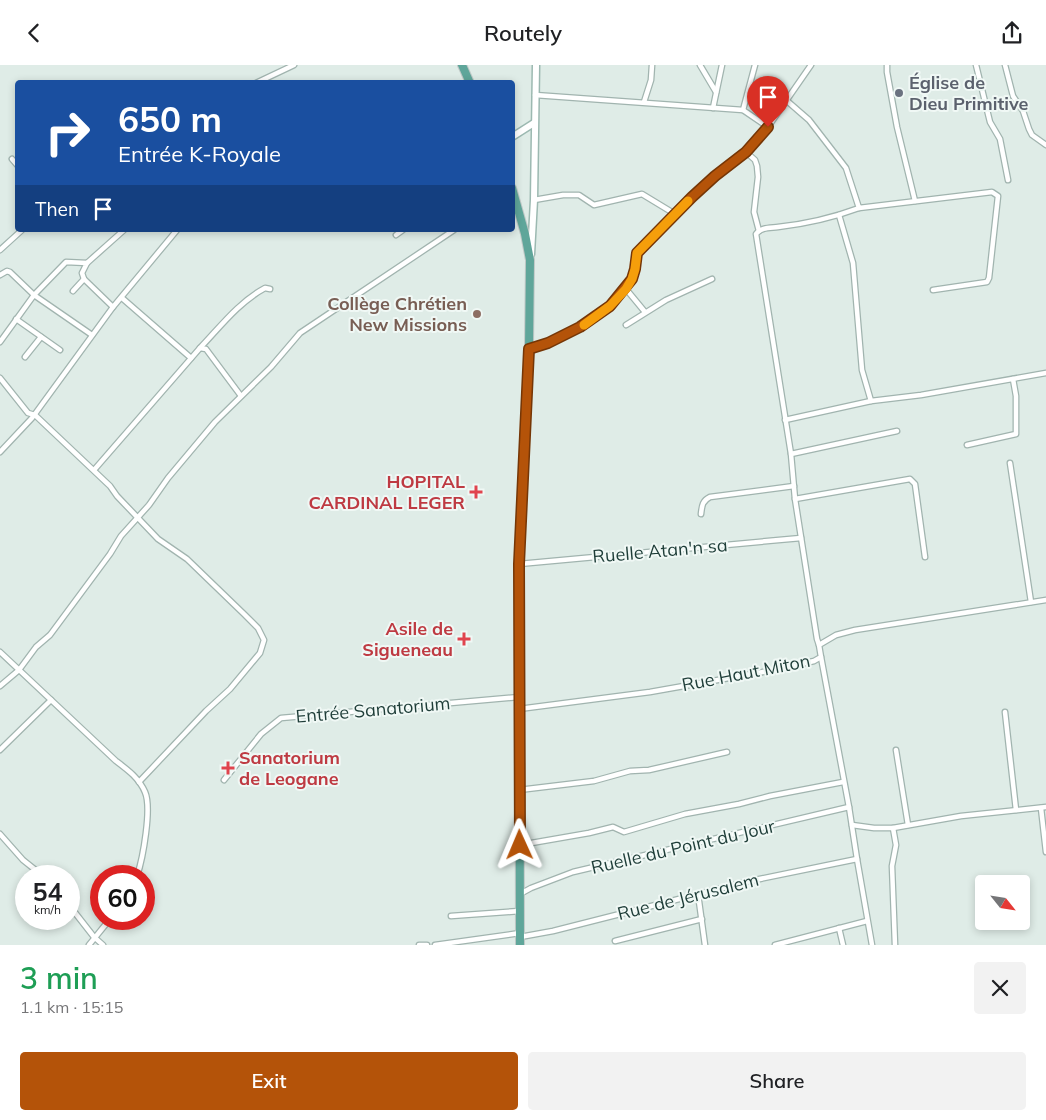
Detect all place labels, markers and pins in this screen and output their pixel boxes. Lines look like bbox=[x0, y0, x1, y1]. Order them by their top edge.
place label: Église de Dieu Primitive bbox=[909, 71, 1029, 115]
pin bbox=[747, 76, 789, 127]
marker: Église de Dieu Primitive bbox=[893, 87, 905, 99]
place label: Collège Chrétien New Missions bbox=[327, 292, 467, 336]
marker: Collège Chrétien New Missions bbox=[471, 308, 483, 320]
place label: HOPITAL CARDINAL LEGER bbox=[308, 470, 465, 514]
marker: HOPITAL CARDINAL LEGER bbox=[469, 485, 483, 499]
place label: Asile de Sigueneau bbox=[362, 617, 453, 661]
marker: Asile de Sigueneau bbox=[457, 632, 471, 646]
place label: Sanatorium de Leogane bbox=[239, 746, 340, 790]
marker: Sanatorium de Leogane bbox=[221, 761, 235, 775]

